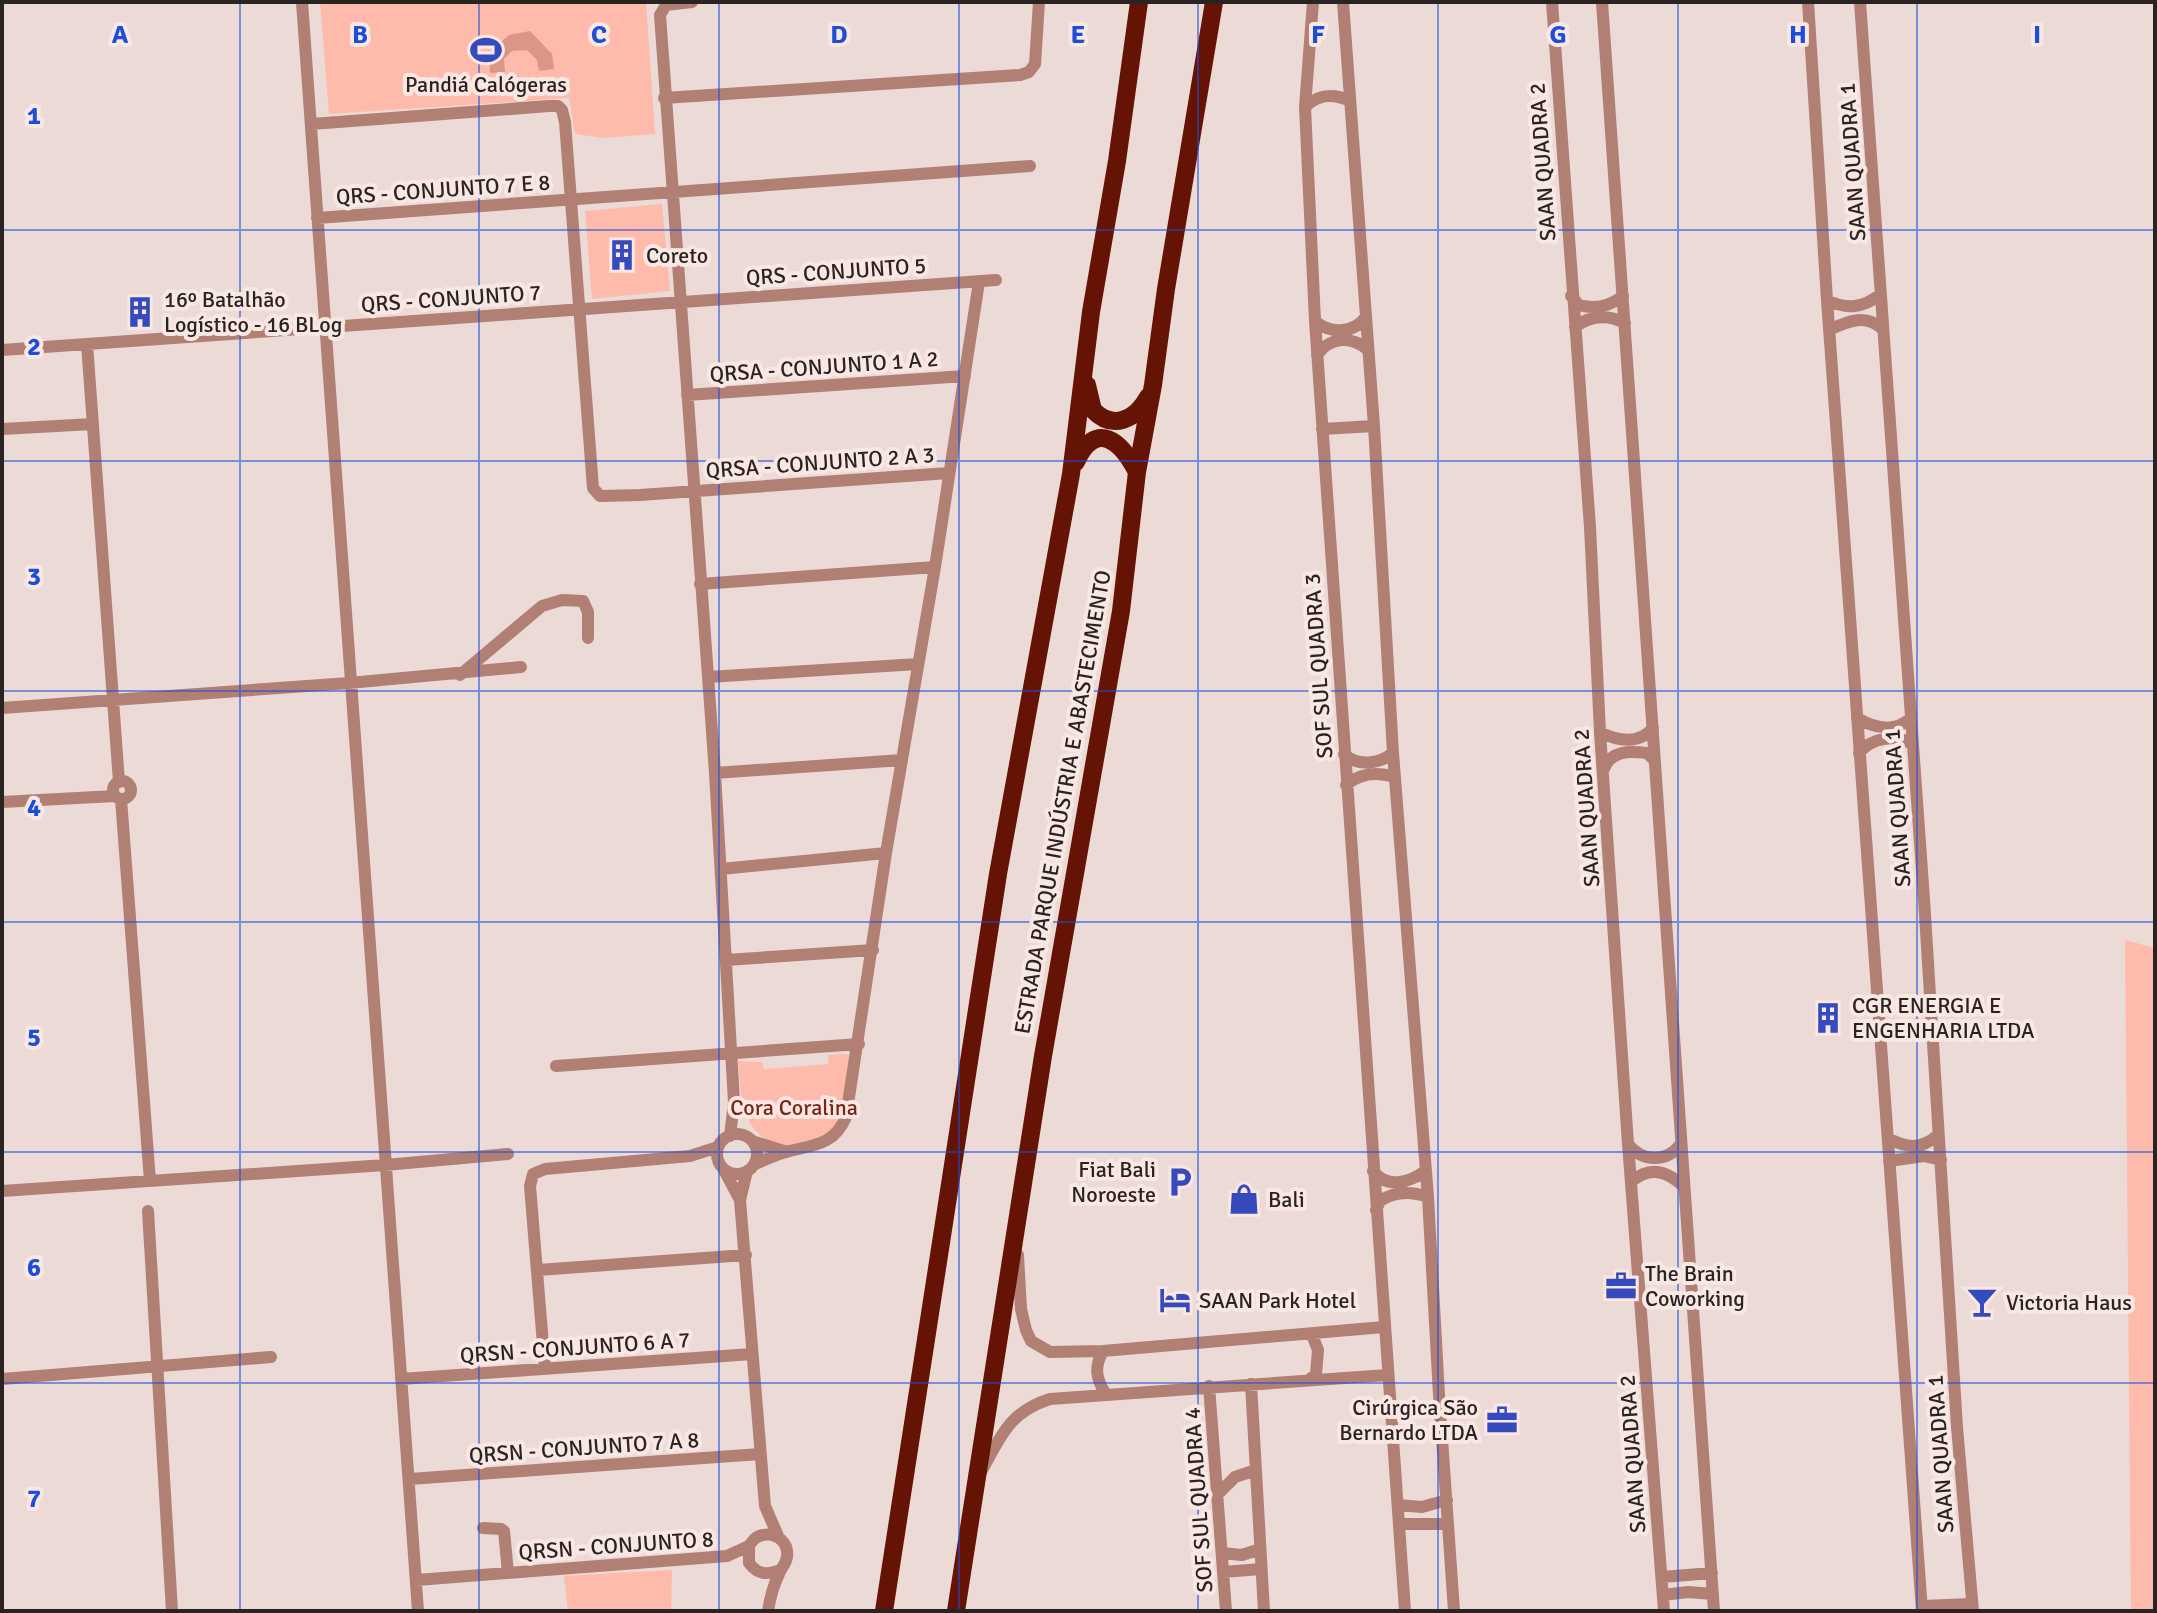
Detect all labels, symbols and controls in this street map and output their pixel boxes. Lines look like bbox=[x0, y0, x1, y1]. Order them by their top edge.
text: A bbox=[112, 19, 129, 51]
text: B bbox=[352, 19, 368, 51]
text: C bbox=[591, 19, 607, 51]
text: D bbox=[830, 19, 848, 51]
text: E bbox=[1071, 19, 1085, 51]
text: F bbox=[1311, 19, 1325, 51]
text: G bbox=[1549, 19, 1567, 51]
text: H bbox=[1789, 19, 1807, 51]
text: I bbox=[2033, 19, 2041, 51]
sports icon: Pandiá Calógeras bbox=[469, 33, 503, 67]
place label: Pandiá Calógeras bbox=[405, 71, 567, 98]
street label: SAAN QUADRA 2 bbox=[1523, 82, 1561, 242]
street label: SAAN QUADRA 1 bbox=[1833, 82, 1871, 242]
text: 1 bbox=[27, 100, 41, 132]
street label: QRS - CONJUNTO 7 E 8 bbox=[335, 169, 551, 210]
building icon: Coreto bbox=[605, 238, 639, 272]
place label: Coreto bbox=[646, 242, 708, 269]
street label: QRS - CONJUNTO 5 bbox=[745, 252, 927, 291]
street label: QRS - CONJUNTO 7 bbox=[360, 279, 542, 318]
place label: 16º Batalhão Logístico - 16 BLog bbox=[164, 286, 342, 338]
building icon: 16º Batalhão Logístico - 16 BLog bbox=[123, 295, 157, 329]
text: 2 bbox=[27, 331, 41, 363]
street label: QRSA - CONJUNTO 1 A 2 bbox=[709, 345, 939, 388]
street label: QRSA - CONJUNTO 2 A 3 bbox=[705, 441, 935, 484]
text: 3 bbox=[27, 561, 41, 593]
street label: ESTRADA PARQUE INDÚSTRIA E ABASTECIMENTO bbox=[1008, 568, 1117, 1036]
street label: SOF SUL QUADRA 3 bbox=[1299, 572, 1338, 760]
street label: SAAN QUADRA 2 bbox=[1567, 728, 1605, 888]
street label: SAAN QUADRA 1 bbox=[1878, 728, 1916, 888]
text: 4 bbox=[27, 792, 41, 824]
place label: CGR ENERGIA E ENGENHARIA LTDA bbox=[1852, 992, 2035, 1044]
building icon: CGR ENERGIA E ENGENHARIA LTDA bbox=[1811, 1001, 1845, 1035]
text: 5 bbox=[27, 1022, 41, 1054]
park label: Cora Coralina bbox=[730, 1094, 858, 1121]
place label: Fiat Bali Noroeste bbox=[1071, 1156, 1156, 1208]
parking icon: Fiat Bali Noroeste bbox=[1163, 1165, 1197, 1199]
shop icon: Bali bbox=[1227, 1182, 1261, 1216]
place label: Bali bbox=[1268, 1186, 1305, 1213]
text: 6 bbox=[27, 1252, 41, 1284]
place label: The Brain Coworking bbox=[1645, 1260, 1745, 1312]
office icon: The Brain Coworking bbox=[1604, 1269, 1638, 1303]
hotel icon: SAAN Park Hotel bbox=[1158, 1283, 1192, 1317]
bar icon: Victoria Haus bbox=[1965, 1285, 1999, 1319]
place label: SAAN Park Hotel bbox=[1199, 1287, 1356, 1314]
place label: Victoria Haus bbox=[2006, 1289, 2132, 1316]
street label: QRSN - CONJUNTO 6 A 7 bbox=[459, 1326, 691, 1369]
street label: SAAN QUADRA 2 bbox=[1613, 1374, 1651, 1534]
street label: SAAN QUADRA 1 bbox=[1921, 1374, 1959, 1534]
place label: Cirúrgica São Bernardo LTDA bbox=[1339, 1394, 1479, 1446]
office icon: Cirúrgica São Bernardo LTDA bbox=[1485, 1403, 1519, 1437]
street label: SOF SUL QUADRA 4 bbox=[1179, 1406, 1218, 1594]
street label: QRSN - CONJUNTO 7 A 8 bbox=[468, 1426, 700, 1469]
text: 7 bbox=[27, 1483, 41, 1515]
street label: QRSN - CONJUNTO 8 bbox=[518, 1525, 715, 1566]

